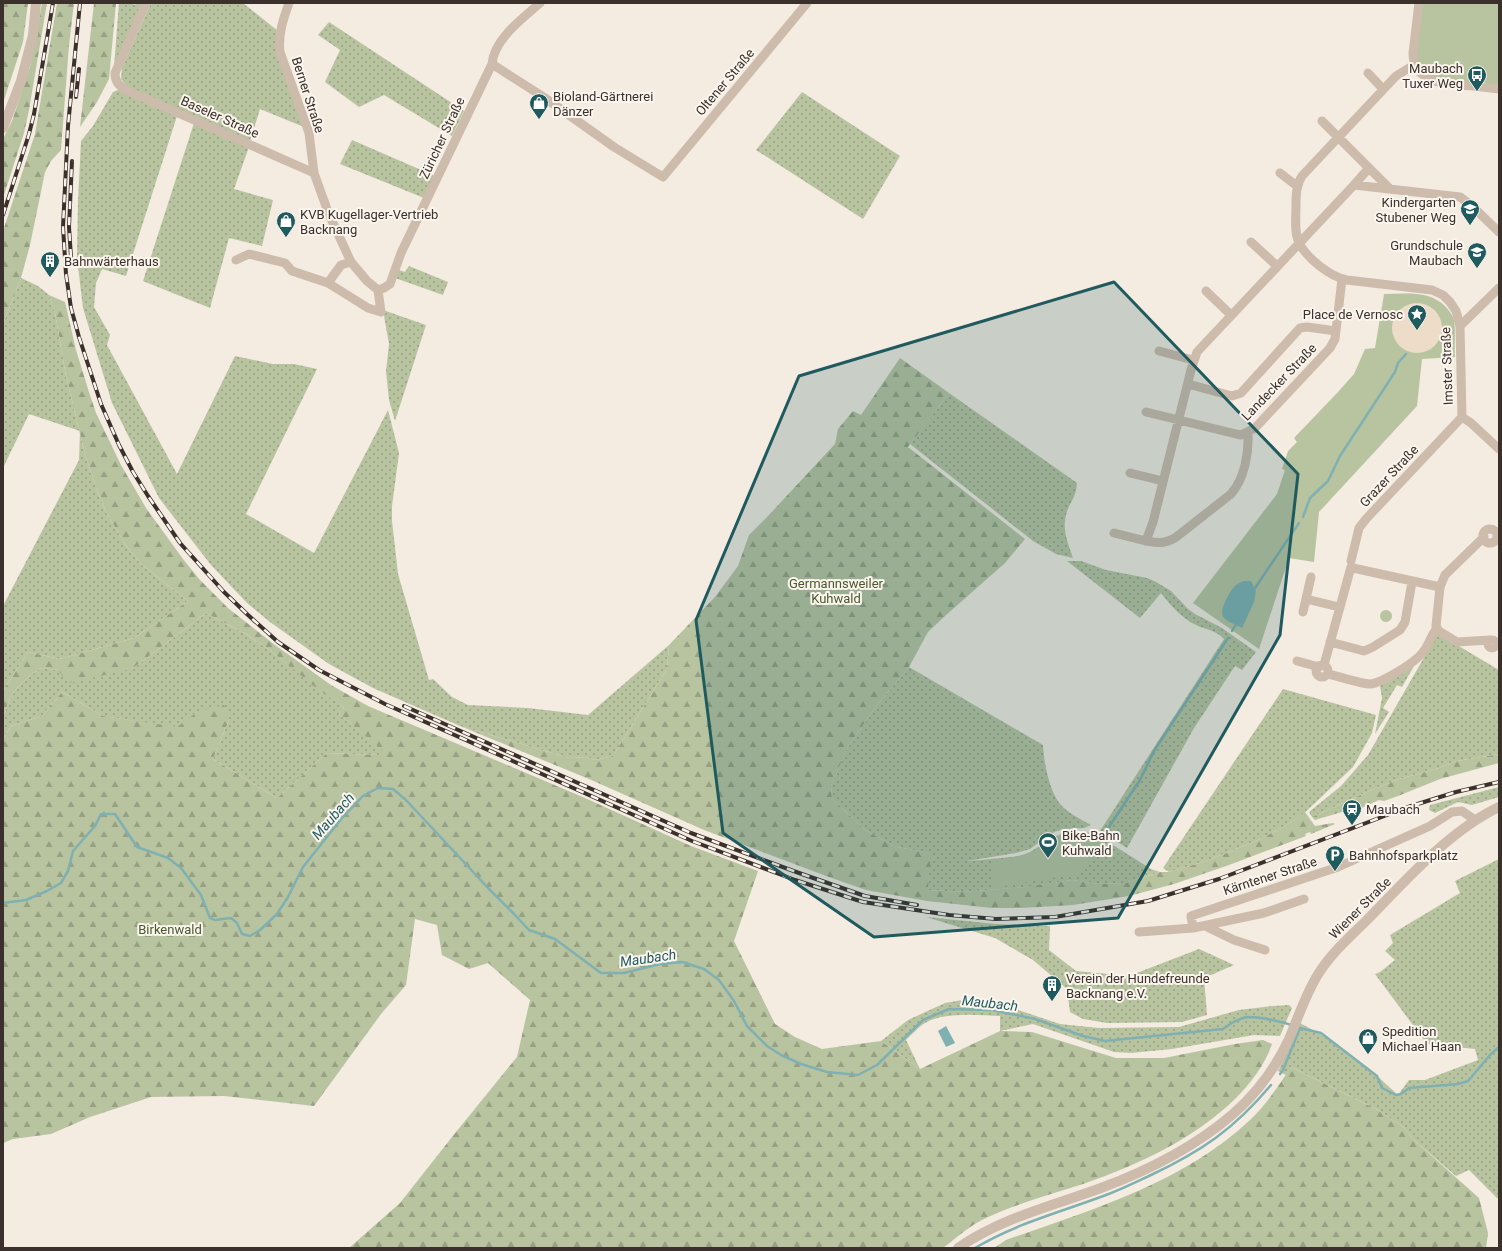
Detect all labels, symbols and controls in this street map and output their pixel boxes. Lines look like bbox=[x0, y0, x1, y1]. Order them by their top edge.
street label: Oltener Straße bbox=[693, 45, 757, 119]
street label: Berner Straße bbox=[289, 55, 327, 135]
place label: Maubach Tuxer Weg bbox=[1402, 61, 1463, 91]
bus stop icon: Maubach Tuxer Weg bbox=[1466, 64, 1488, 92]
place label: Bioland-Gärtnerei Dänzer bbox=[553, 89, 653, 119]
shop icon: Bioland-Gärtnerei Dänzer bbox=[528, 92, 550, 120]
street label: Baseler Straße bbox=[178, 93, 262, 141]
street label: Züricher Straße bbox=[416, 95, 468, 181]
place label: Kindergarten Stubener Weg bbox=[1375, 195, 1456, 225]
school or university icon: Kindergarten Stubener Weg bbox=[1459, 198, 1481, 226]
place label: KVB Kugellager-Vertrieb Backnang bbox=[300, 207, 438, 237]
shop icon: KVB Kugellager-Vertrieb Backnang bbox=[275, 210, 297, 238]
place label: Grundschule Maubach bbox=[1390, 238, 1463, 268]
school or university icon: Grundschule Maubach bbox=[1466, 241, 1488, 269]
building icon: Bahnwärterhaus bbox=[39, 250, 61, 278]
place label: Bahnwärterhaus bbox=[64, 254, 159, 269]
place icon: Place de Vernosc bbox=[1406, 303, 1428, 331]
place label: Place de Vernosc bbox=[1303, 307, 1403, 322]
street label: Imster Straße bbox=[1438, 327, 1456, 405]
street label: Landecker Straße bbox=[1238, 340, 1320, 424]
street label: Grazer Straße bbox=[1357, 442, 1421, 510]
park label: Germannsweiler Kuhwald bbox=[789, 576, 884, 606]
water label: Maubach bbox=[308, 789, 358, 843]
station icon: Maubach bbox=[1341, 798, 1363, 826]
place label: Maubach bbox=[1366, 802, 1420, 817]
place label: Bike-Bahn Kuhwald bbox=[1062, 828, 1120, 858]
sports icon: Bike-Bahn Kuhwald bbox=[1037, 831, 1059, 859]
parking icon: Bahnhofsparkplatz bbox=[1324, 844, 1346, 872]
place label: Bahnhofsparkplatz bbox=[1349, 848, 1458, 863]
street label: Kärntener Straße bbox=[1221, 854, 1319, 898]
street label: Wiener Straße bbox=[1326, 874, 1394, 942]
park label: Birkenwald bbox=[138, 922, 202, 937]
water label: Maubach bbox=[619, 946, 677, 970]
place label: Verein der Hundefreunde Backnang e.V. bbox=[1066, 971, 1210, 1001]
building icon: Verein der Hundefreunde Backnang e.V. bbox=[1041, 974, 1063, 1002]
water label: Maubach bbox=[961, 992, 1019, 1014]
place label: Spedition Michael Haan bbox=[1382, 1024, 1461, 1054]
shop icon: Spedition Michael Haan bbox=[1357, 1027, 1379, 1055]

